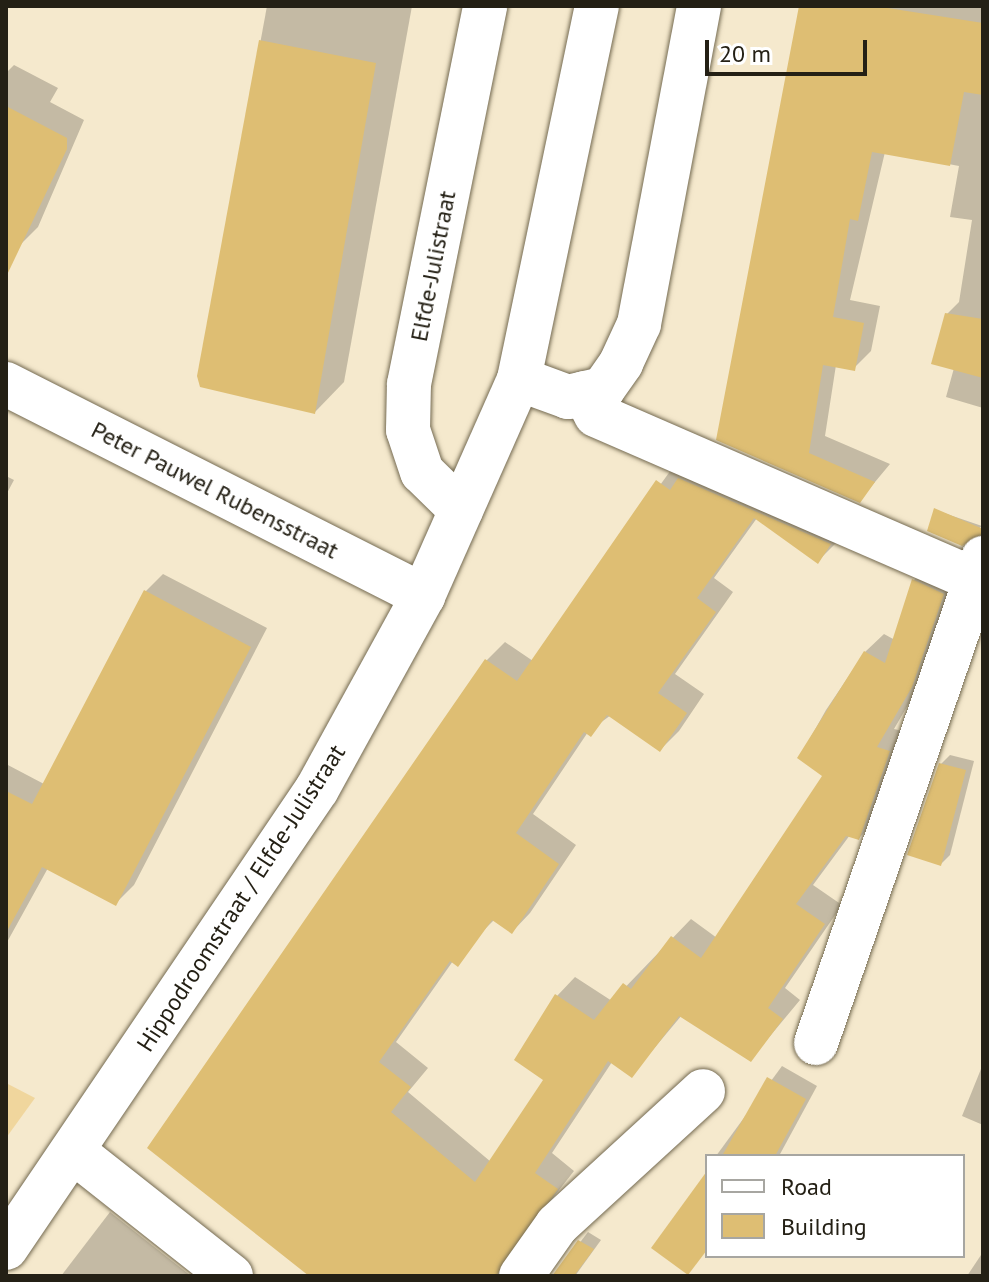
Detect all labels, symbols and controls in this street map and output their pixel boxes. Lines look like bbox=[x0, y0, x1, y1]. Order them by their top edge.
scale bar bbox=[709, 24, 871, 74]
text: 20 m bbox=[719, 38, 771, 69]
street label: Elfde-Julistraat bbox=[404, 188, 462, 344]
street label: Peter Pauwel Rubensstraat bbox=[87, 415, 343, 565]
street label: Hippodroomstraat / Elfde-Julistraat bbox=[131, 739, 351, 1057]
legend bbox=[705, 1154, 965, 1258]
text: Road bbox=[781, 1171, 832, 1202]
text: Building bbox=[781, 1211, 867, 1242]

